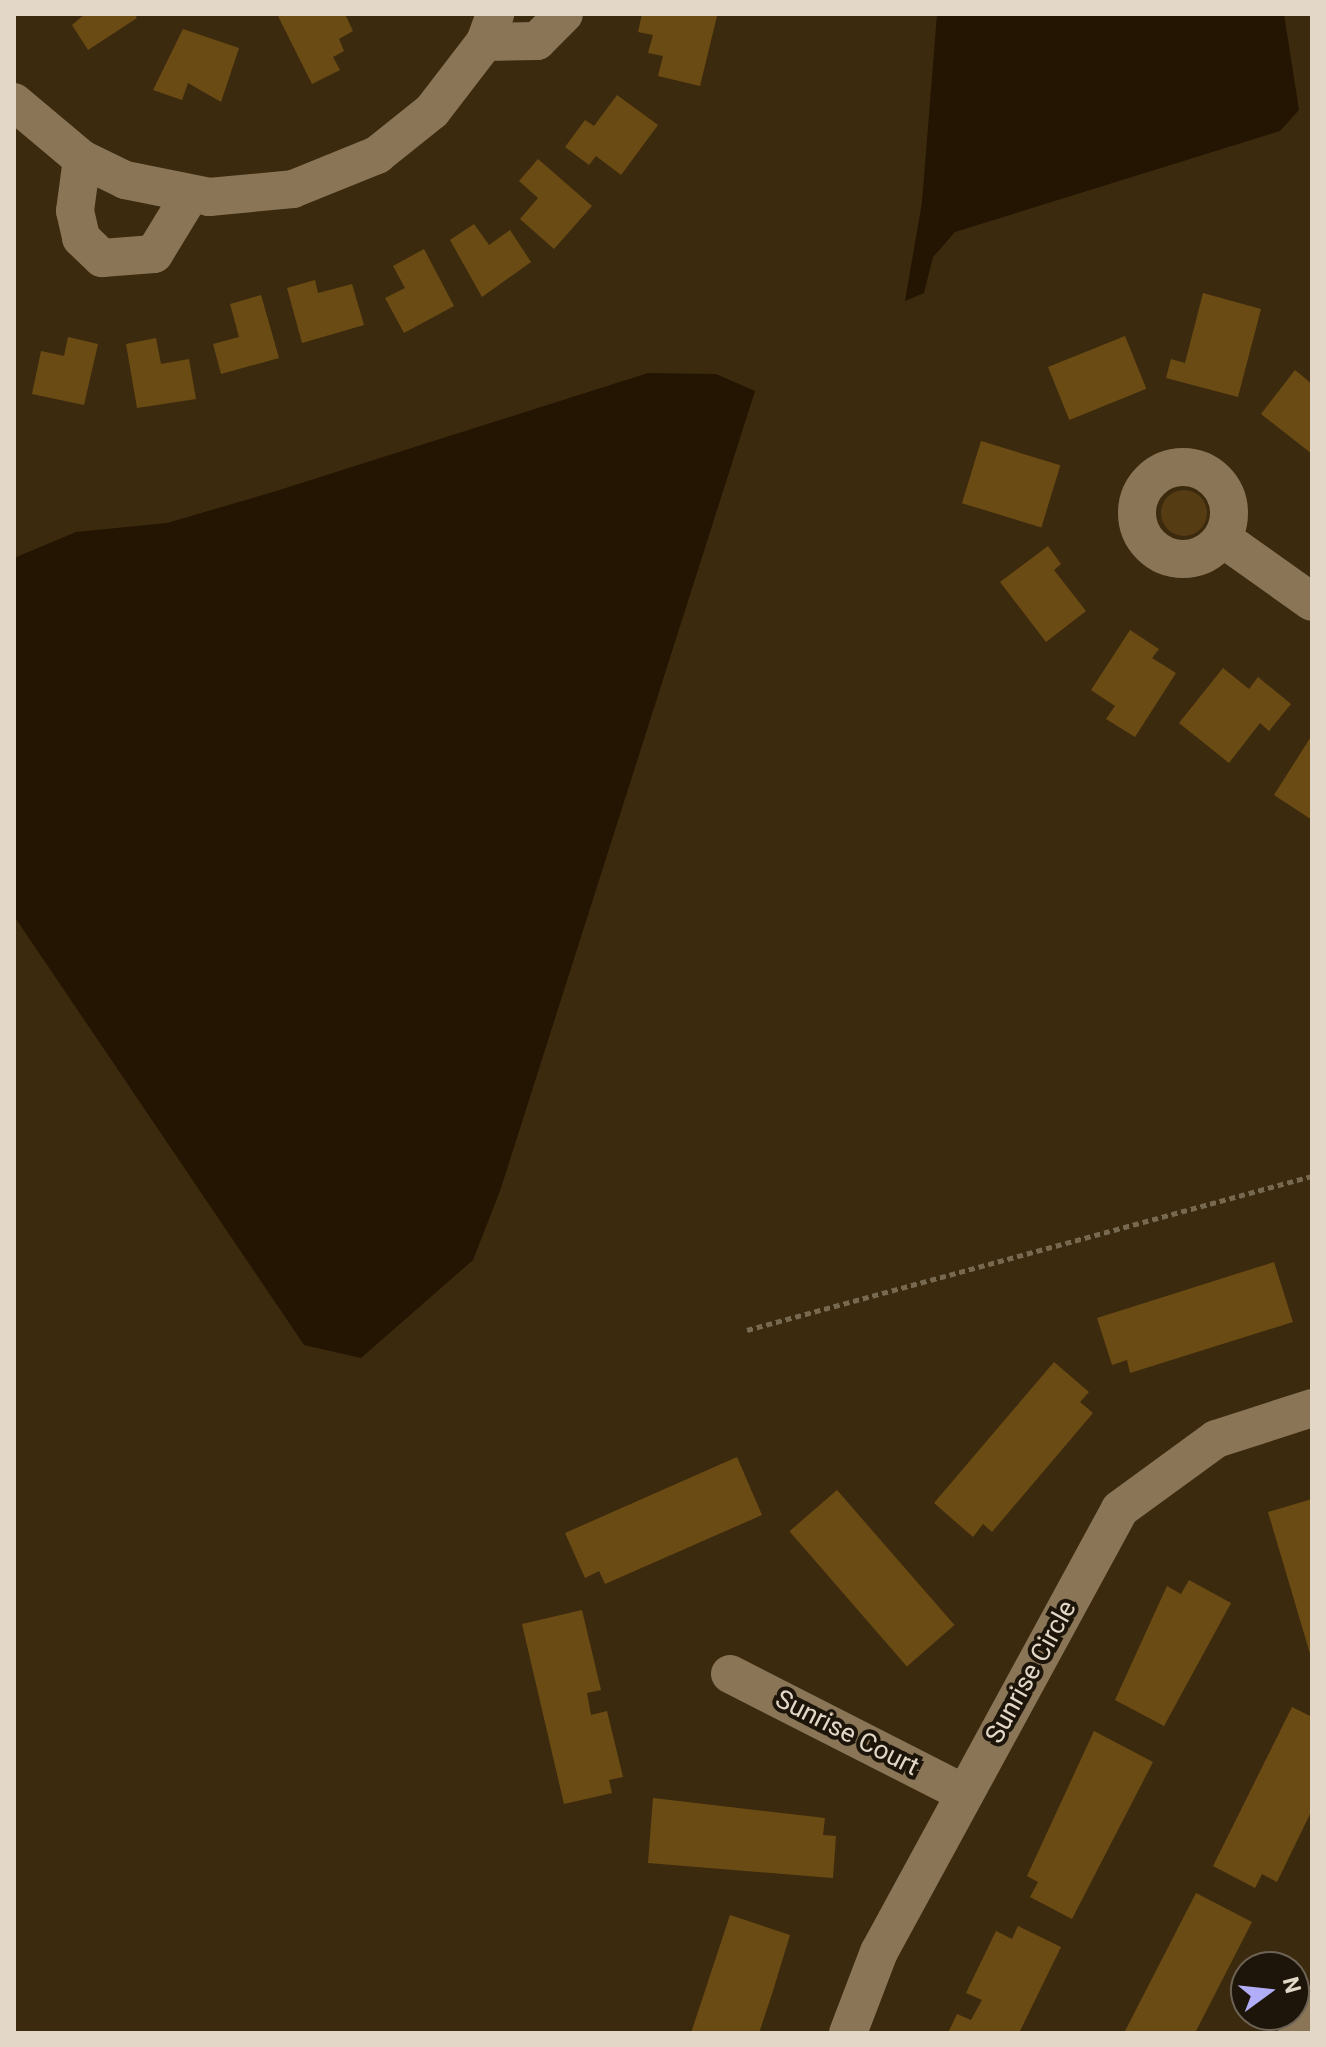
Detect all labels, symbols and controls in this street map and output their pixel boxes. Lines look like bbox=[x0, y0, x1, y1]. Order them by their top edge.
street label: Sunrise Circle bbox=[979, 1595, 1083, 1749]
street label: Sunrise Court bbox=[770, 1683, 924, 1783]
north arrow bbox=[1230, 1951, 1310, 2031]
text: N bbox=[1278, 1974, 1306, 1996]

